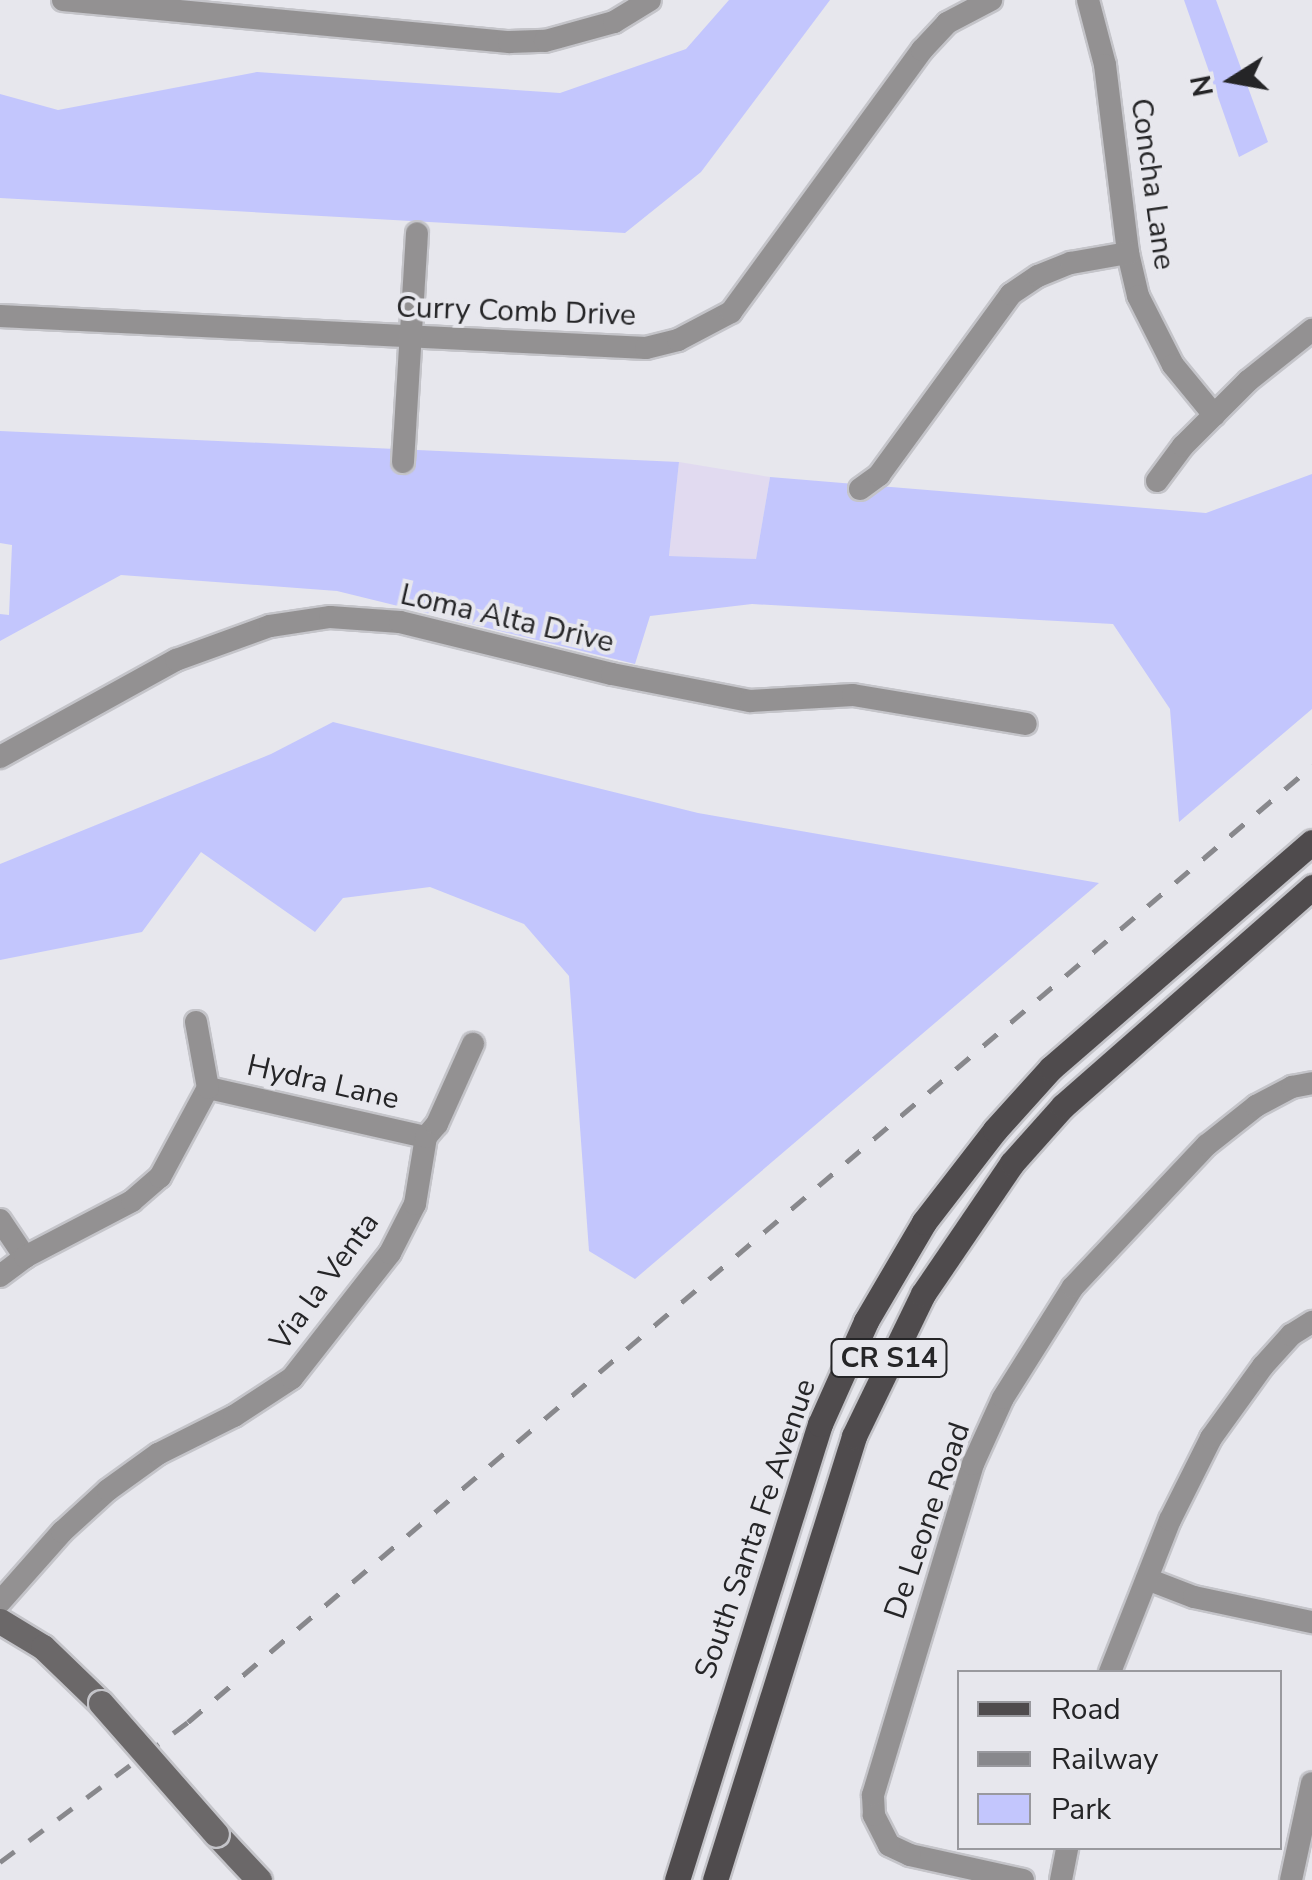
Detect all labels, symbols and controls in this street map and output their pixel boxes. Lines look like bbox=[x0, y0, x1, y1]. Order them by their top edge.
north arrow bbox=[1182, 30, 1282, 130]
text: N bbox=[1182, 72, 1223, 100]
street label: Concha Lane bbox=[1122, 96, 1182, 272]
street label: Curry Comb Drive bbox=[395, 290, 637, 334]
street label: Loma Alta Drive bbox=[397, 577, 617, 661]
street label: Hydra Lane bbox=[243, 1048, 403, 1118]
street label: Via la Venta bbox=[263, 1206, 387, 1358]
road number: CR S14 bbox=[829, 1335, 949, 1381]
street label: South Santa Fe Avenue bbox=[688, 1375, 824, 1683]
street label: De Leone Road bbox=[878, 1418, 978, 1624]
legend bbox=[957, 1670, 1282, 1850]
text: Road bbox=[1051, 1689, 1121, 1730]
text: Railway bbox=[1051, 1739, 1159, 1780]
text: Park bbox=[1051, 1789, 1111, 1830]

